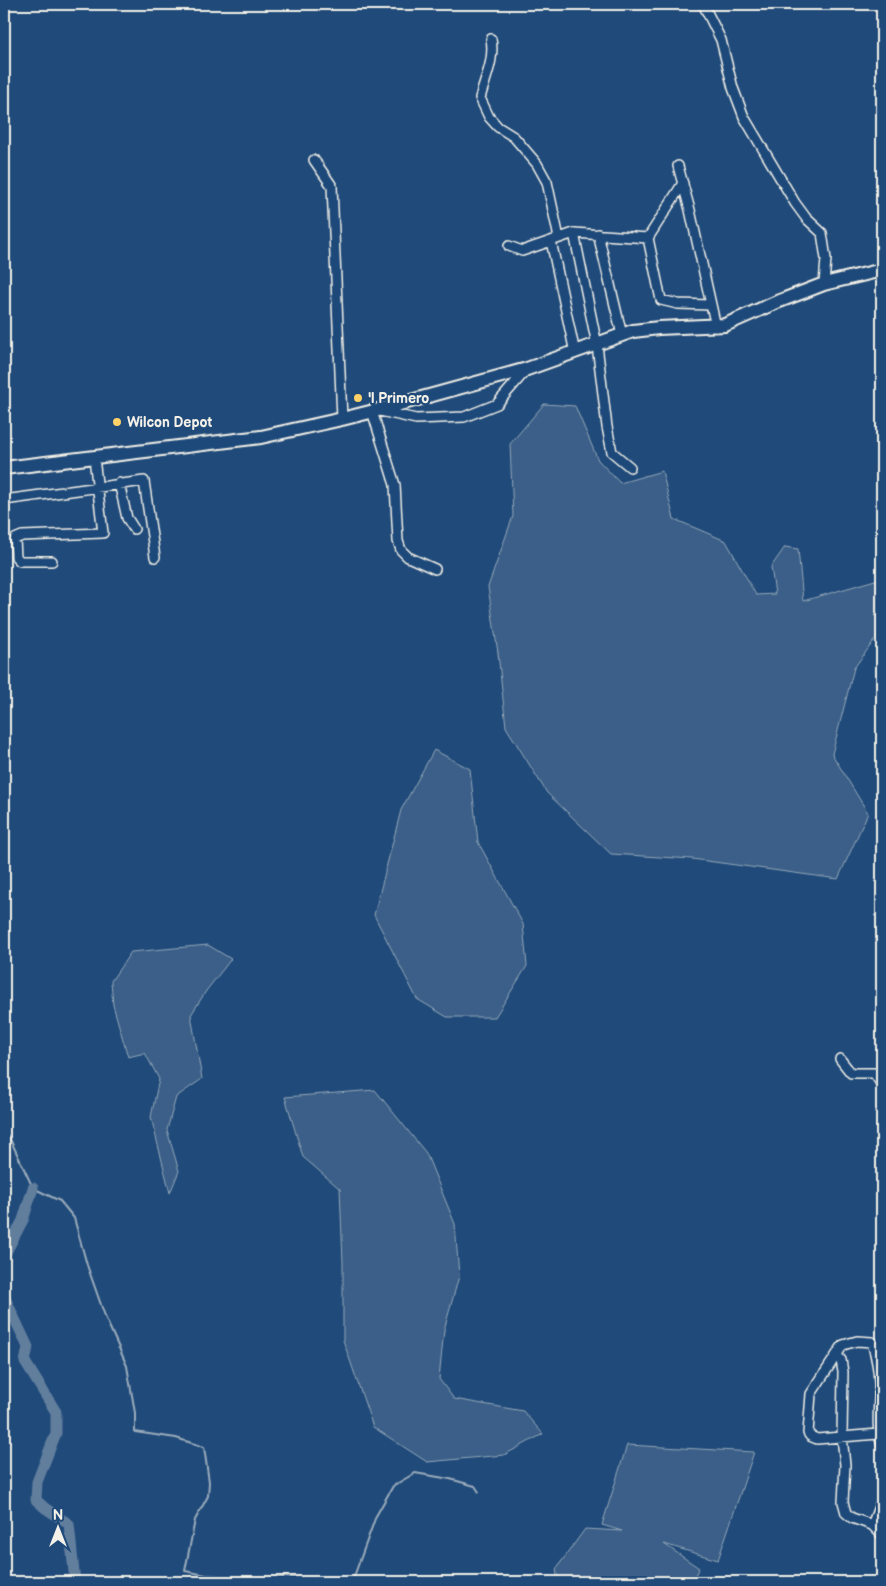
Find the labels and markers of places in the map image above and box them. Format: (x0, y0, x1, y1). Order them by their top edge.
place label: 'l Primero (368, 390, 429, 407)
marker: 'l Primero (352, 392, 364, 404)
place label: Wilcon Depot (127, 414, 212, 431)
marker: Wilcon Depot (111, 416, 123, 428)

